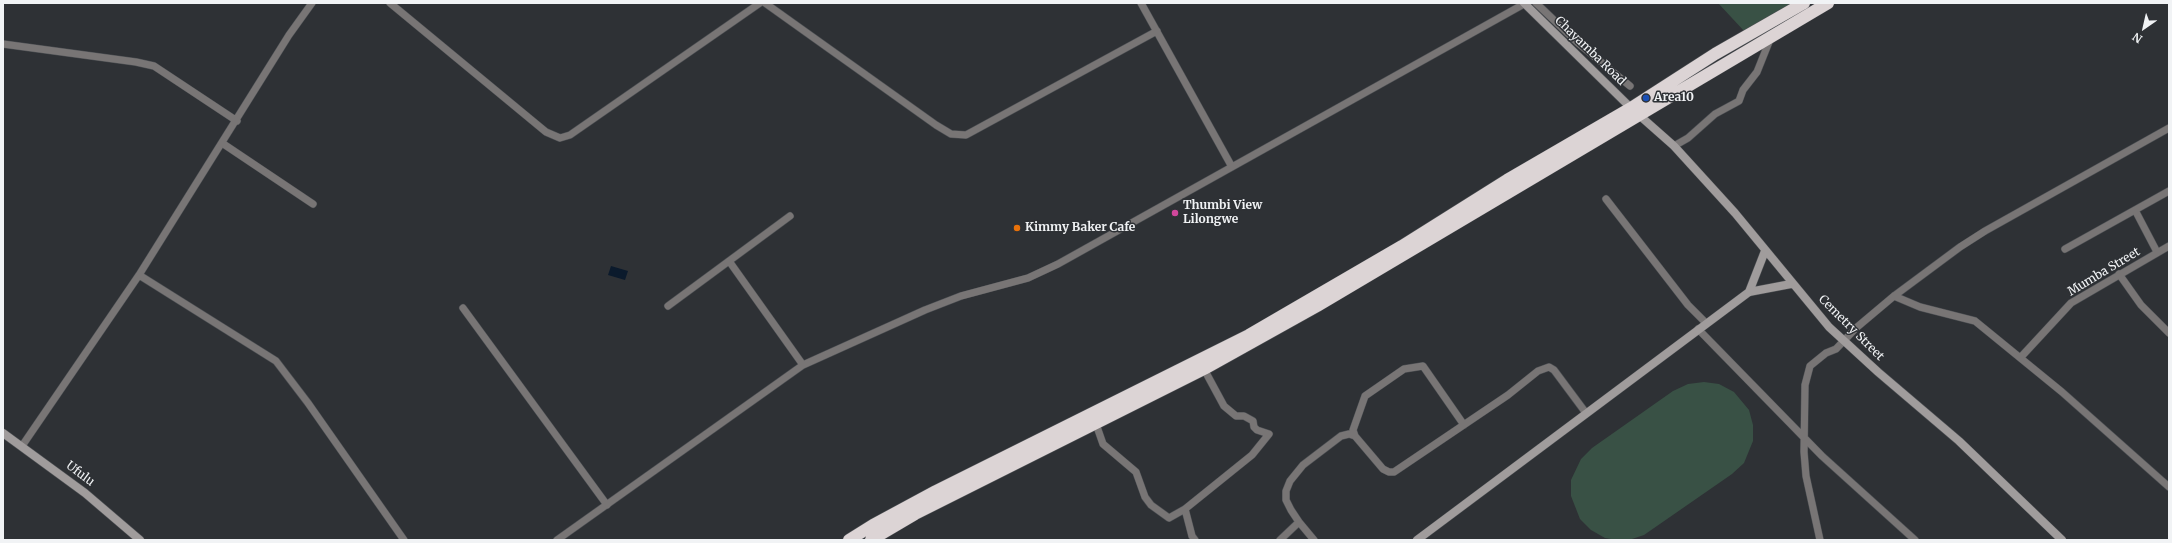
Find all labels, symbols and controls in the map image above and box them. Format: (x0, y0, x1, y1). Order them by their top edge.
north arrow (2124, 8, 2164, 48)
street label: Chayamba Road (1552, 14, 1628, 88)
text: N (2130, 30, 2145, 46)
place label: Area10 (1654, 91, 1694, 105)
marker: Area10 (1641, 93, 1651, 103)
place label: Thumbi View Lilongwe (1183, 199, 1262, 227)
marker: Thumbi View Lilongwe (1170, 208, 1180, 218)
place label: Kimmy Baker Cafe (1025, 221, 1135, 235)
marker: Kimmy Baker Cafe (1012, 223, 1022, 233)
street label: Mumba Street (2065, 245, 2143, 299)
street label: Cemetry Street (1815, 292, 1887, 364)
street label: Ufulu (63, 459, 97, 489)

